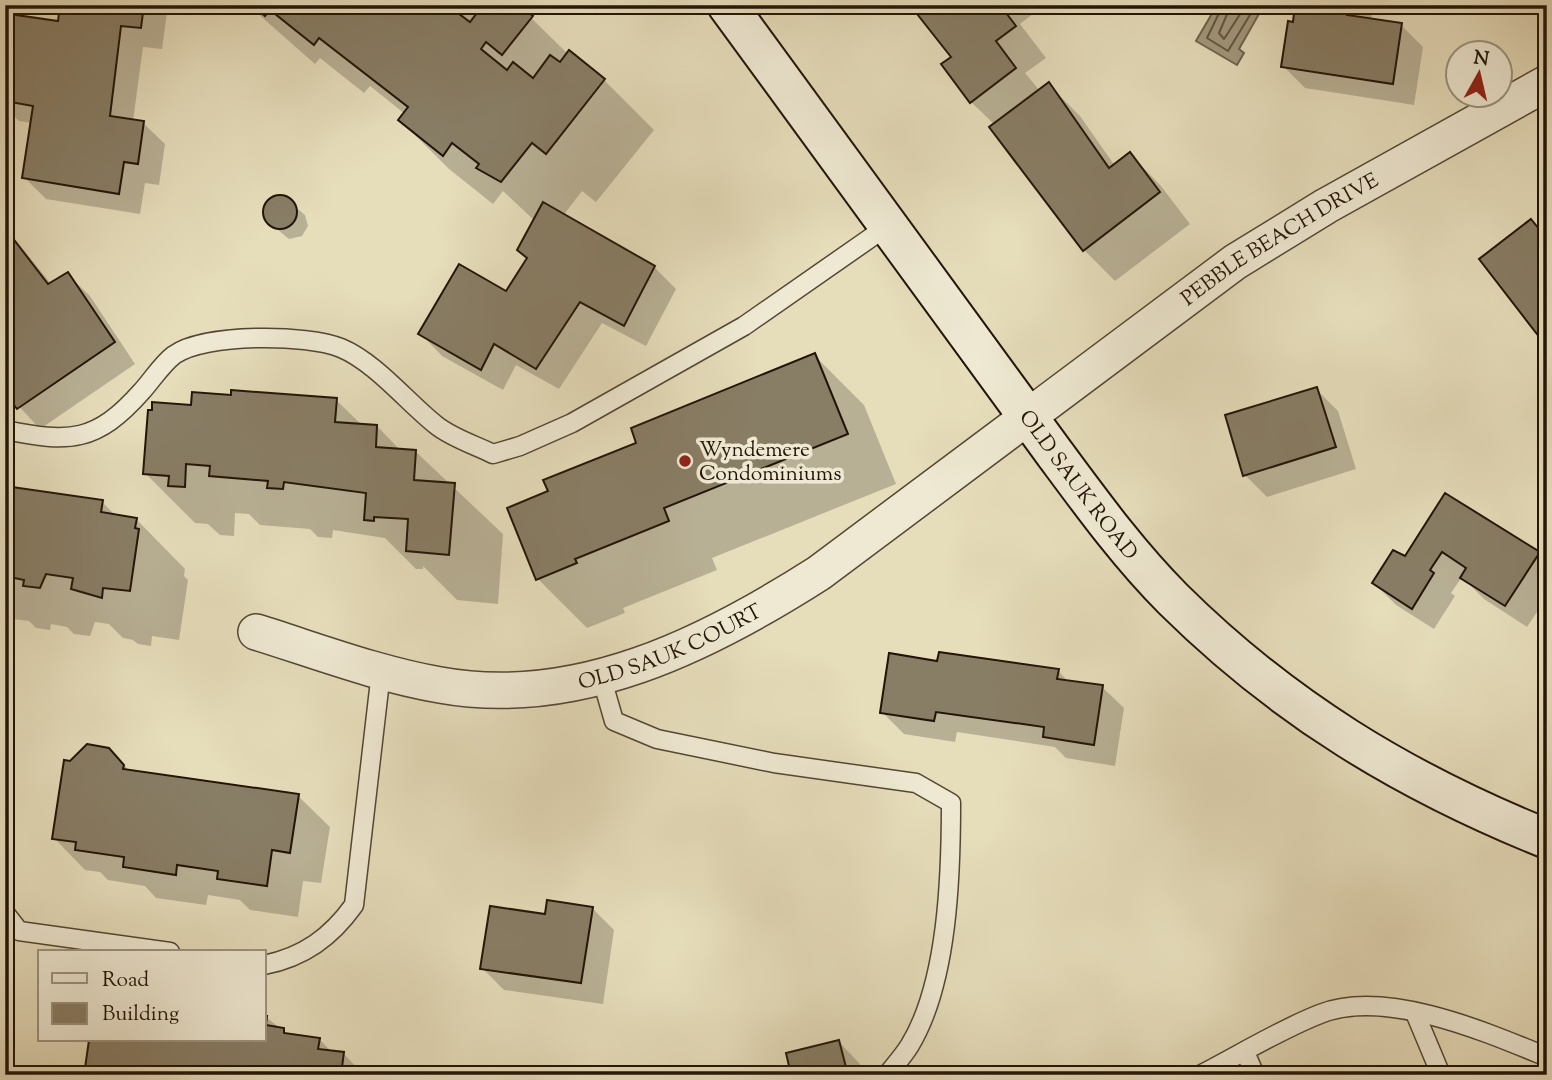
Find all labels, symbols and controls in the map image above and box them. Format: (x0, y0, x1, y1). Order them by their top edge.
north arrow (1444, 38, 1514, 108)
text: N (1472, 45, 1490, 74)
street label: PEBBLE BEACH DRIVE (1176, 166, 1385, 314)
street label: OLD SAUK ROAD (1011, 405, 1144, 568)
place label: Wyndemere Condominiums (699, 436, 842, 490)
marker: Wyndemere Condominiums (677, 453, 693, 469)
street label: OLD SAUK COURT (575, 597, 768, 699)
legend (38, 950, 266, 1042)
text: Road (102, 966, 149, 996)
text: Building (102, 1000, 179, 1030)

